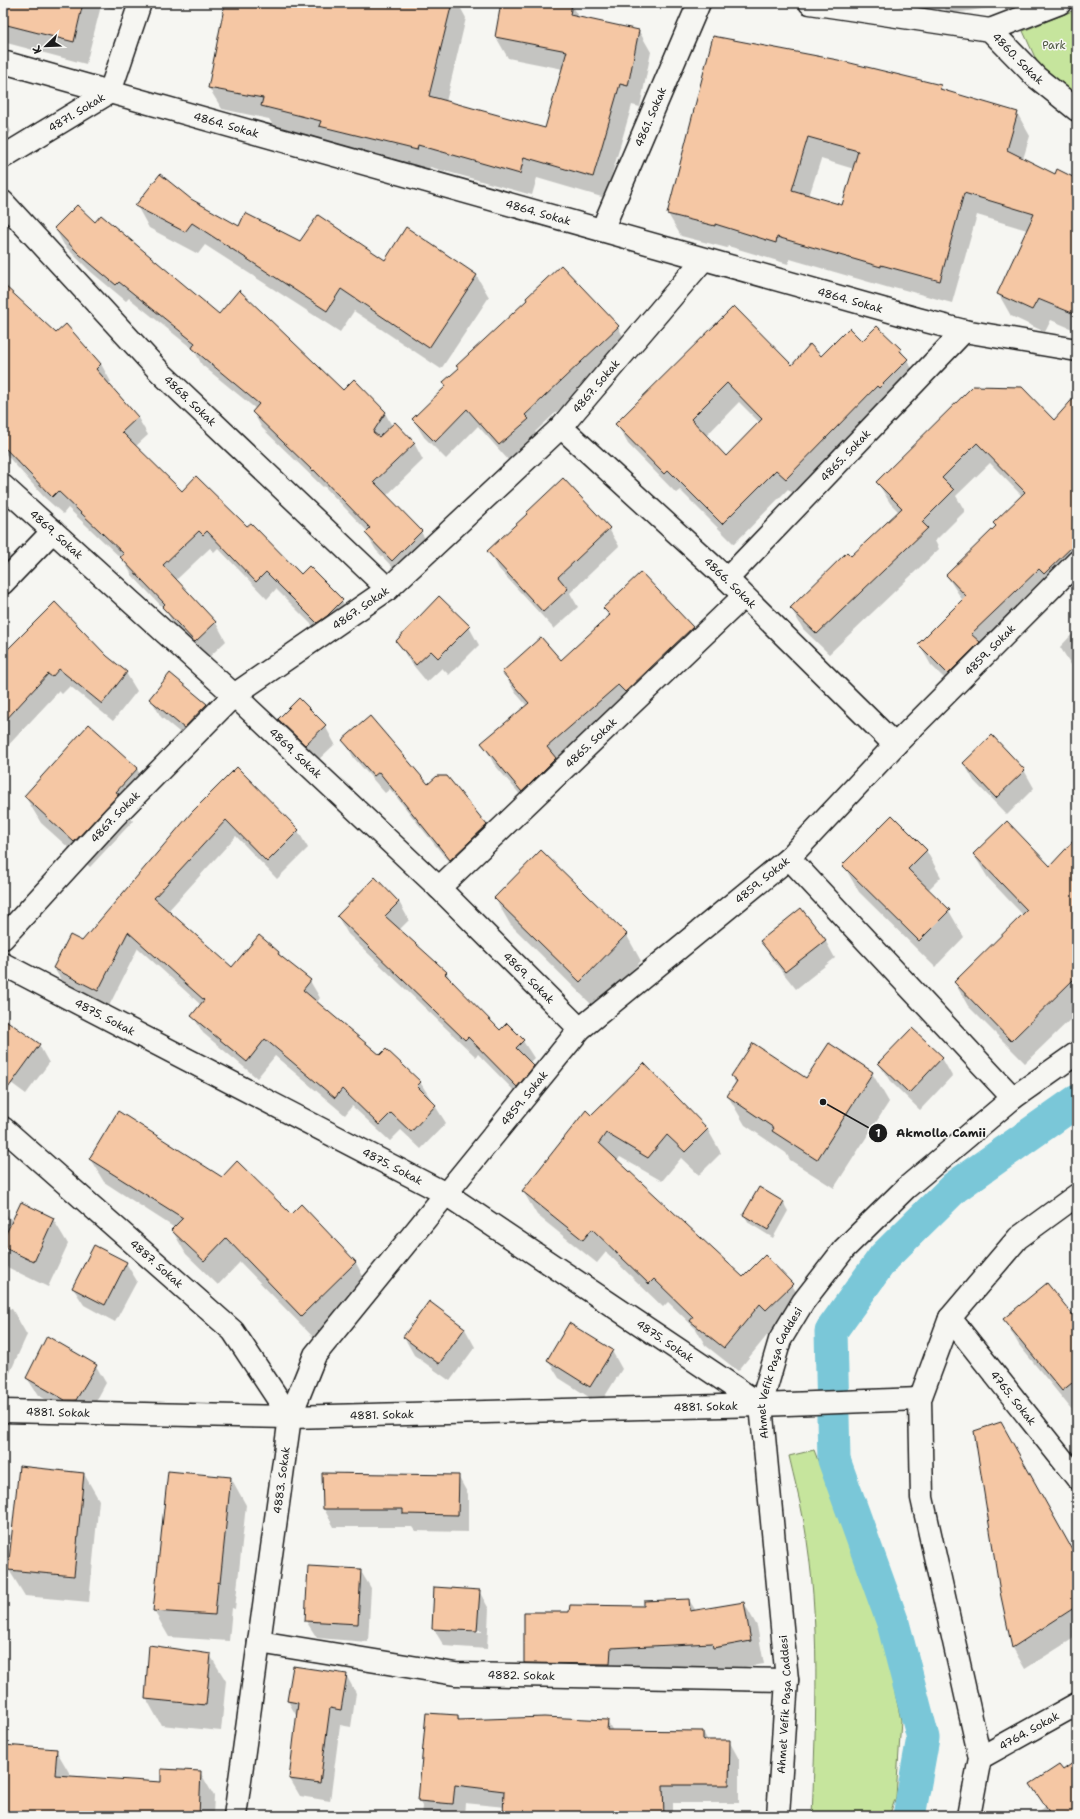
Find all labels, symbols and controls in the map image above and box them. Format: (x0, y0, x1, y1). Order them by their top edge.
north arrow (26, 26, 66, 66)
street label: 4860. Sokak (989, 30, 1047, 88)
park label: Park (1042, 38, 1066, 53)
text: K (29, 43, 46, 56)
street label: 4861. Sokak (631, 85, 670, 149)
street label: 4871. Sokak (46, 90, 108, 136)
street label: 4864. Sokak (192, 109, 261, 142)
street label: 4864. Sokak (504, 197, 573, 229)
street label: 4864. Sokak (816, 284, 885, 317)
street label: 4867. Sokak (569, 356, 623, 416)
street label: 4868. Sokak (160, 372, 219, 430)
street label: 4865. Sokak (817, 426, 874, 485)
street label: 4869. Sokak (26, 507, 86, 563)
street label: 4866. Sokak (700, 554, 760, 612)
street label: 4867. Sokak (329, 583, 392, 633)
street label: 4859. Sokak (961, 621, 1019, 679)
street label: 4865. Sokak (562, 715, 620, 772)
street label: 4869. Sokak (266, 725, 325, 782)
street label: 4867. Sokak (87, 788, 143, 846)
street label: 4859. Sokak (732, 854, 793, 907)
street label: 4869. Sokak (499, 949, 557, 1007)
street label: 4875. Sokak (72, 995, 138, 1039)
street label: 4859. Sokak (498, 1068, 551, 1129)
callout: Akmolla Camii (868, 1121, 994, 1145)
text: 1 (875, 1125, 881, 1141)
text: Akmolla Camii (896, 1125, 986, 1141)
street label: 4875. Sokak (360, 1145, 425, 1189)
street label: 4887. Sokak (126, 1236, 186, 1292)
street label: Ahmet Vefik Paşa Caddesi (754, 1304, 806, 1440)
street label: 4875. Sokak (633, 1317, 697, 1366)
street label: 4765. Sokak (987, 1368, 1039, 1429)
street label: 4881. Sokak (673, 1399, 738, 1415)
street label: 4881. Sokak (26, 1404, 90, 1421)
street label: 4881. Sokak (350, 1407, 414, 1423)
street label: 4883. Sokak (270, 1446, 294, 1515)
street label: Ahmet Vefik Paşa Caddesi (774, 1634, 795, 1774)
street label: 4882. Sokak (488, 1668, 555, 1684)
street label: 4764. Sokak (996, 1708, 1062, 1754)

